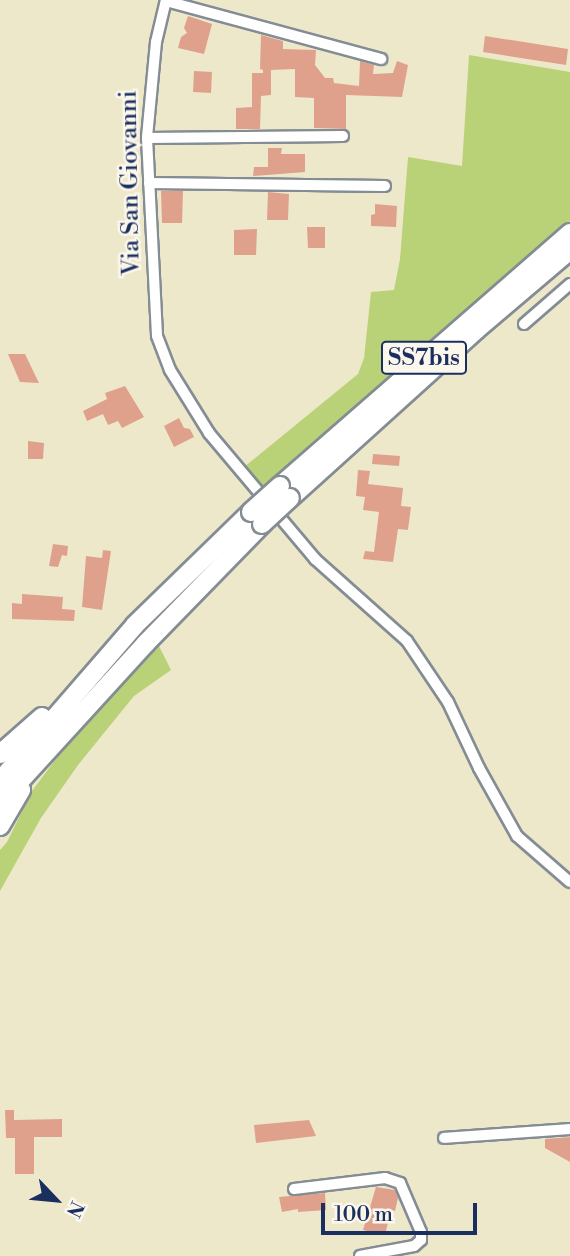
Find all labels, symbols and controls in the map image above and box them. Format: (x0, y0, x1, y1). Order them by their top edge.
street label: Via San Giovanni (115, 90, 147, 276)
road number: SS7bis (380, 338, 468, 378)
north arrow (21, 1165, 91, 1235)
scale bar (325, 1190, 481, 1234)
text: N (61, 1197, 89, 1221)
text: 100 m (334, 1202, 393, 1228)

